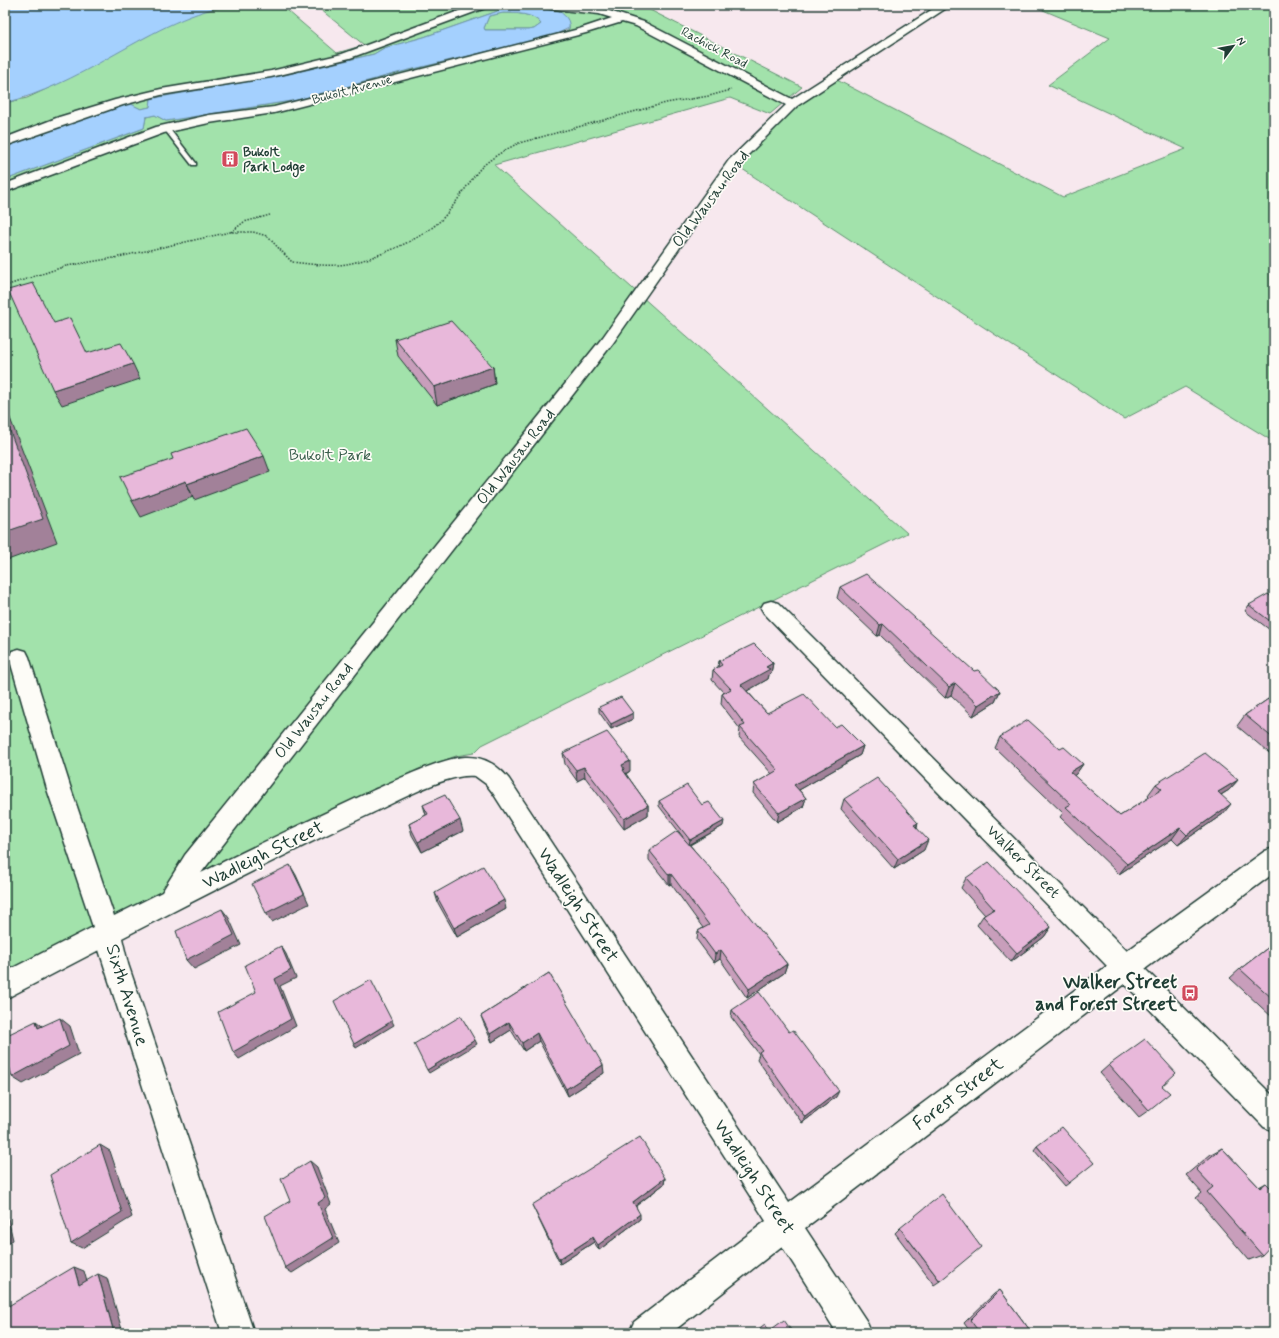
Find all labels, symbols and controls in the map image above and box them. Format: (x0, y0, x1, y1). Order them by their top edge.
street label: Rachick Road (678, 23, 750, 73)
north arrow (1213, 26, 1253, 66)
text: N (1233, 34, 1249, 48)
street label: Bukolt Avenue (310, 71, 394, 109)
place label: Bukolt Park Lodge (243, 144, 305, 178)
street label: Old Wausau Road (668, 146, 754, 252)
building icon: Bukolt Park Lodge (220, 149, 240, 169)
street label: Old Wausau Road (472, 405, 560, 509)
park label: Bukolt Park (289, 445, 371, 466)
street label: Old Wausau Road (270, 659, 358, 763)
street label: Wadleigh Street (198, 815, 328, 896)
street label: Walker Street (982, 821, 1064, 903)
street label: Wadleigh Street (531, 843, 624, 968)
street label: Sixth Avenue (100, 941, 154, 1049)
place label: Walker Street and Forest Street (1035, 970, 1178, 1017)
bus stop icon: Walker Street and Forest Street (1180, 983, 1200, 1003)
street label: Forest Street (908, 1052, 1008, 1136)
street label: Wadleigh Street (707, 1115, 800, 1240)

